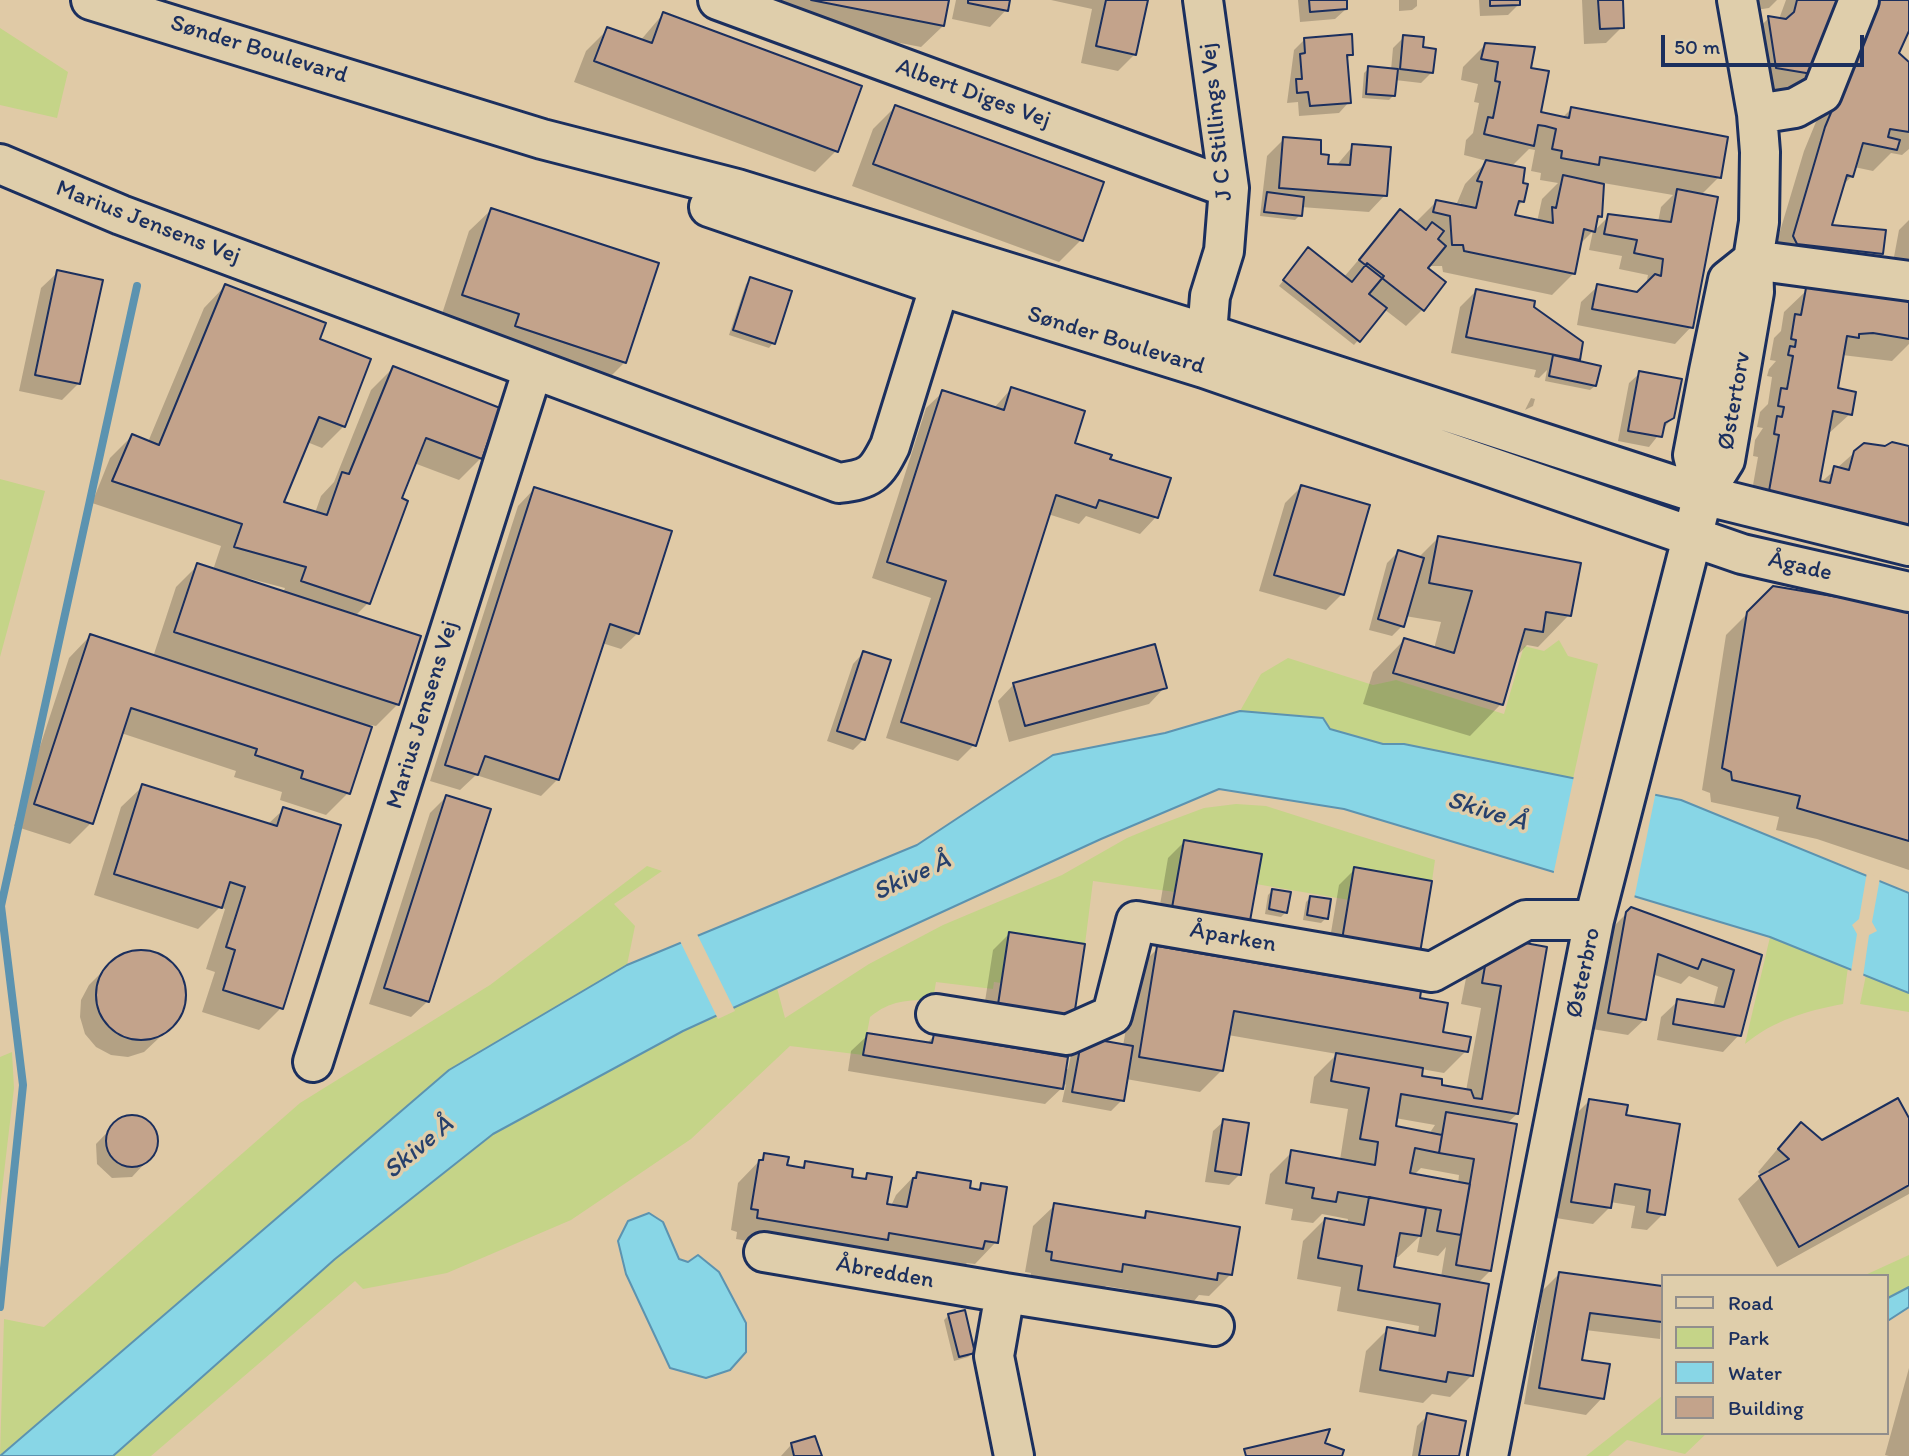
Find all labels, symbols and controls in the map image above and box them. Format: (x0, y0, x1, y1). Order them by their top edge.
street label: Sønder Boulevard (167, 9, 351, 91)
scale bar (1664, 21, 1867, 65)
text: 50 m (1674, 34, 1720, 59)
street label: J C Stillings Vej (1194, 42, 1240, 202)
street label: Albert Diges Vej (892, 53, 1054, 135)
street label: Marius Jensens Vej (52, 175, 244, 271)
street label: Sønder Boulevard (1024, 300, 1208, 382)
street label: Østertorv (1712, 350, 1758, 452)
street label: Ågade (1765, 546, 1835, 588)
street label: Marius Jensens Vej (381, 617, 465, 813)
water label: Skive Å (1443, 785, 1531, 839)
water label: Skive Å (868, 846, 956, 908)
street label: Åparken (1188, 916, 1278, 960)
street label: Østerbro (1560, 925, 1608, 1021)
water label: Skive Å (378, 1110, 460, 1186)
street label: Åbredden (834, 1250, 936, 1296)
legend (1660, 1274, 1888, 1435)
text: Road (1728, 1290, 1773, 1315)
text: Park (1728, 1325, 1769, 1350)
text: Water (1728, 1360, 1782, 1385)
text: Building (1728, 1395, 1804, 1420)

